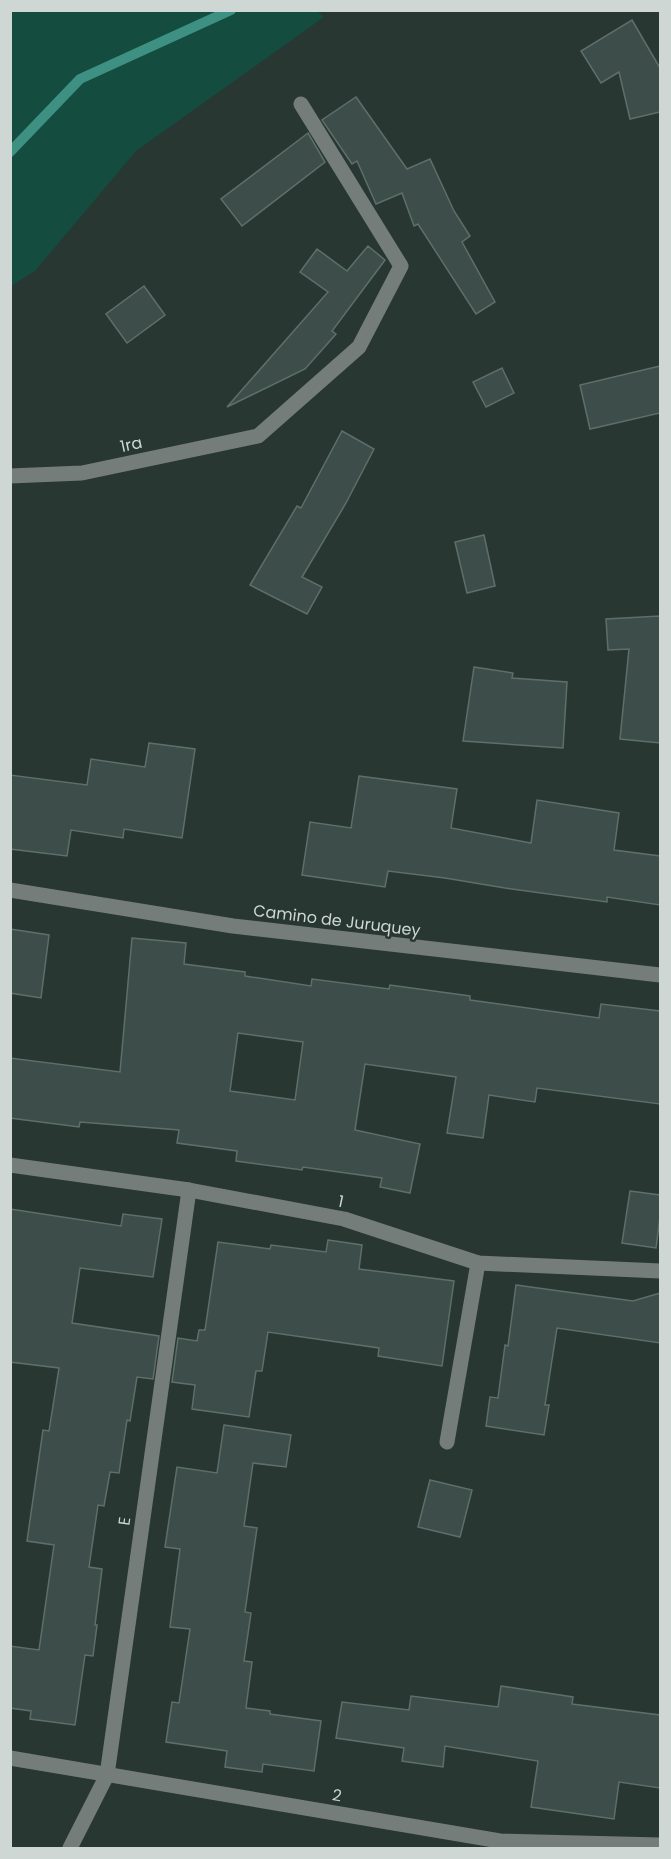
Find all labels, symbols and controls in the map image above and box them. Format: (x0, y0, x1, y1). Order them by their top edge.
street label: 1ra (118, 431, 144, 458)
street label: Camino de Juruquey (252, 899, 422, 942)
street label: 1 (336, 1190, 346, 1213)
street label: E (113, 1515, 136, 1527)
street label: 2 (330, 1783, 343, 1808)

